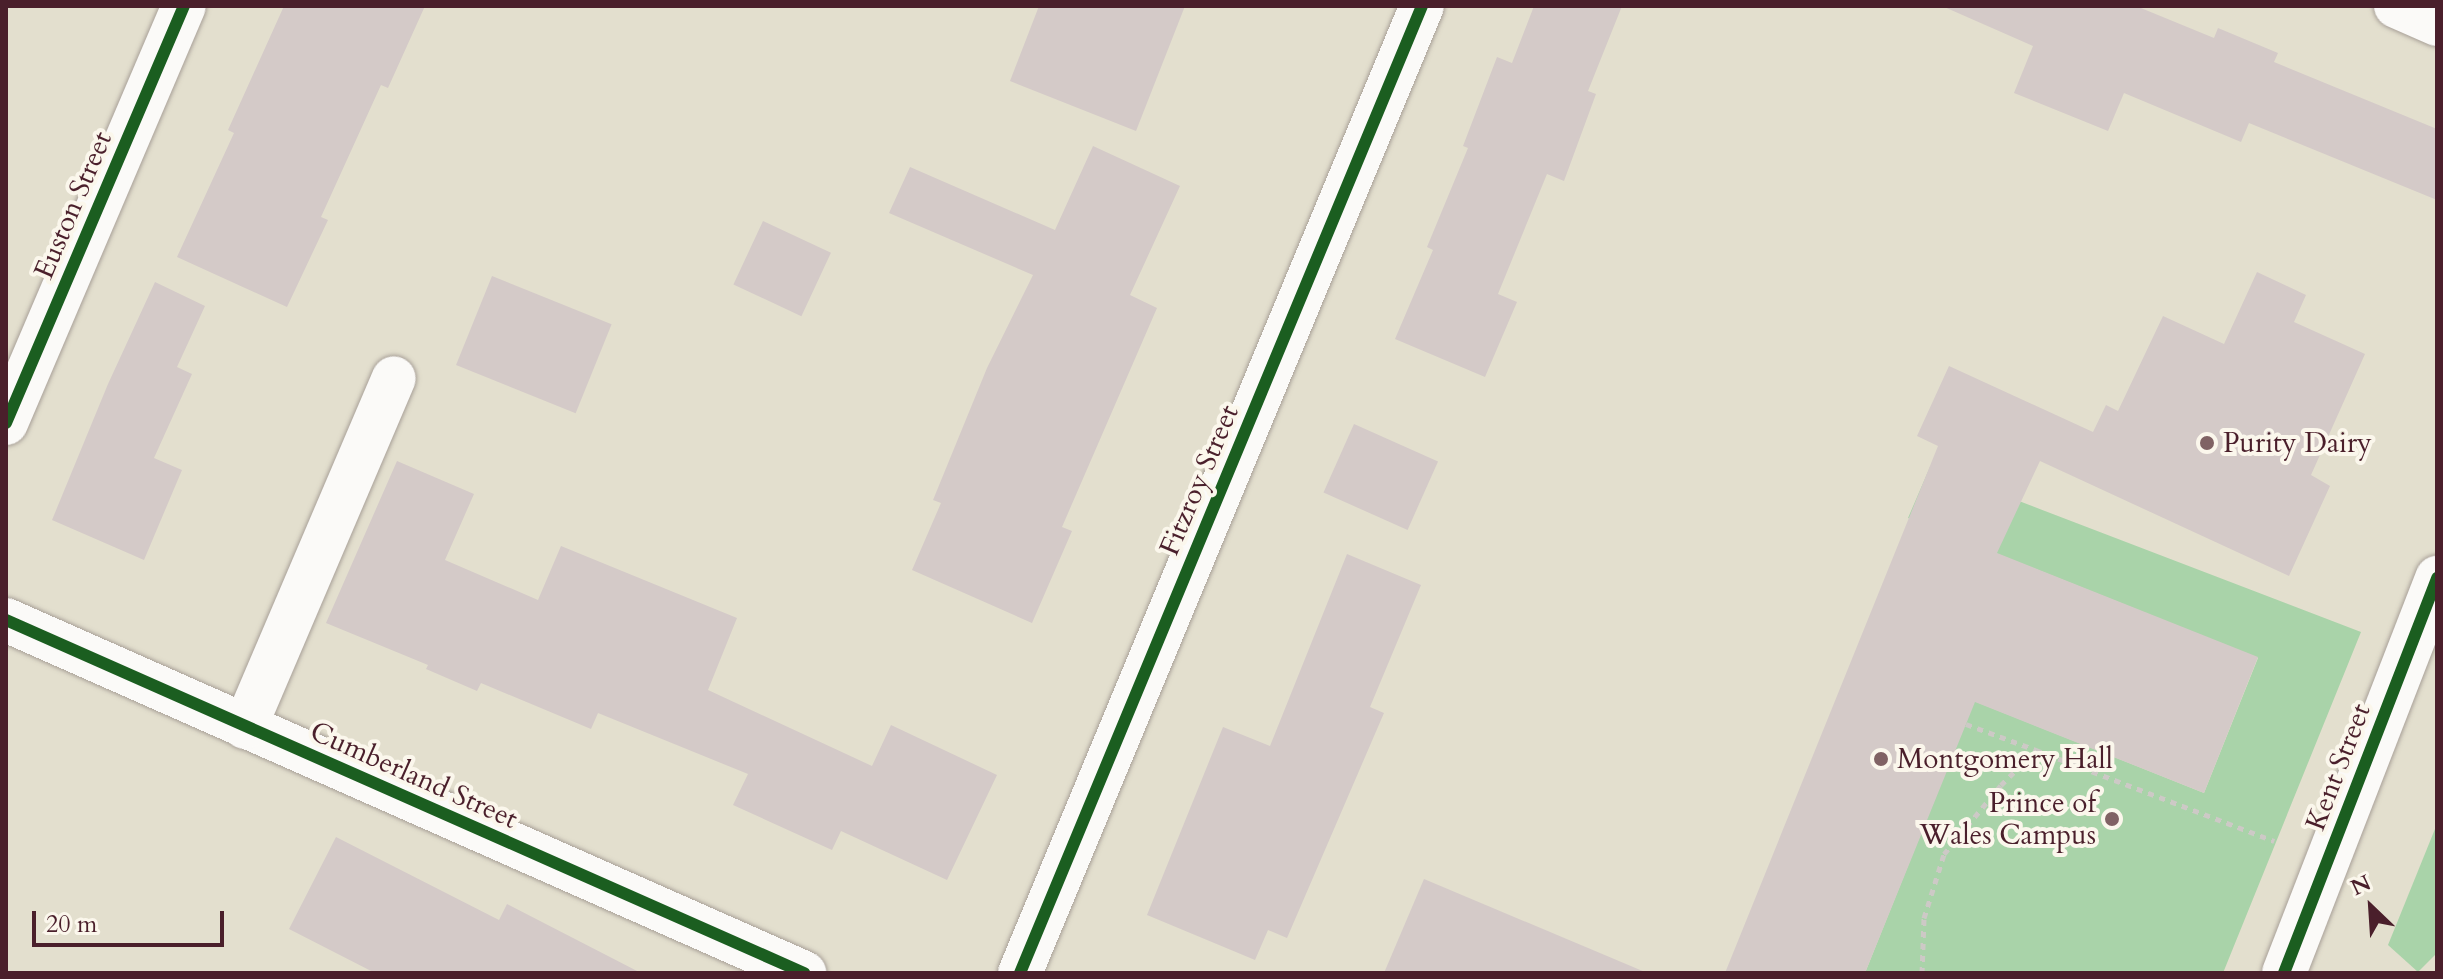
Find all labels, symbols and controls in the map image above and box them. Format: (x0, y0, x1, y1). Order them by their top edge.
street label: Euston Street (27, 126, 119, 284)
street label: Fitzroy Street (1152, 400, 1246, 560)
place label: Purity Dairy (2223, 426, 2372, 460)
marker: Purity Dairy (2198, 434, 2216, 452)
street label: Kent Street (2298, 699, 2378, 835)
street label: Cumberland Street (305, 714, 523, 836)
place label: Montgomery Hall (1897, 742, 2113, 776)
marker: Montgomery Hall (1872, 750, 1890, 768)
place label: Prince of Wales Campus (1919, 786, 2096, 852)
marker: Prince of Wales Campus (2103, 810, 2121, 828)
north arrow (2331, 867, 2411, 947)
text: N (2346, 868, 2376, 903)
scale bar (36, 895, 228, 945)
text: 20 m (46, 908, 97, 941)

